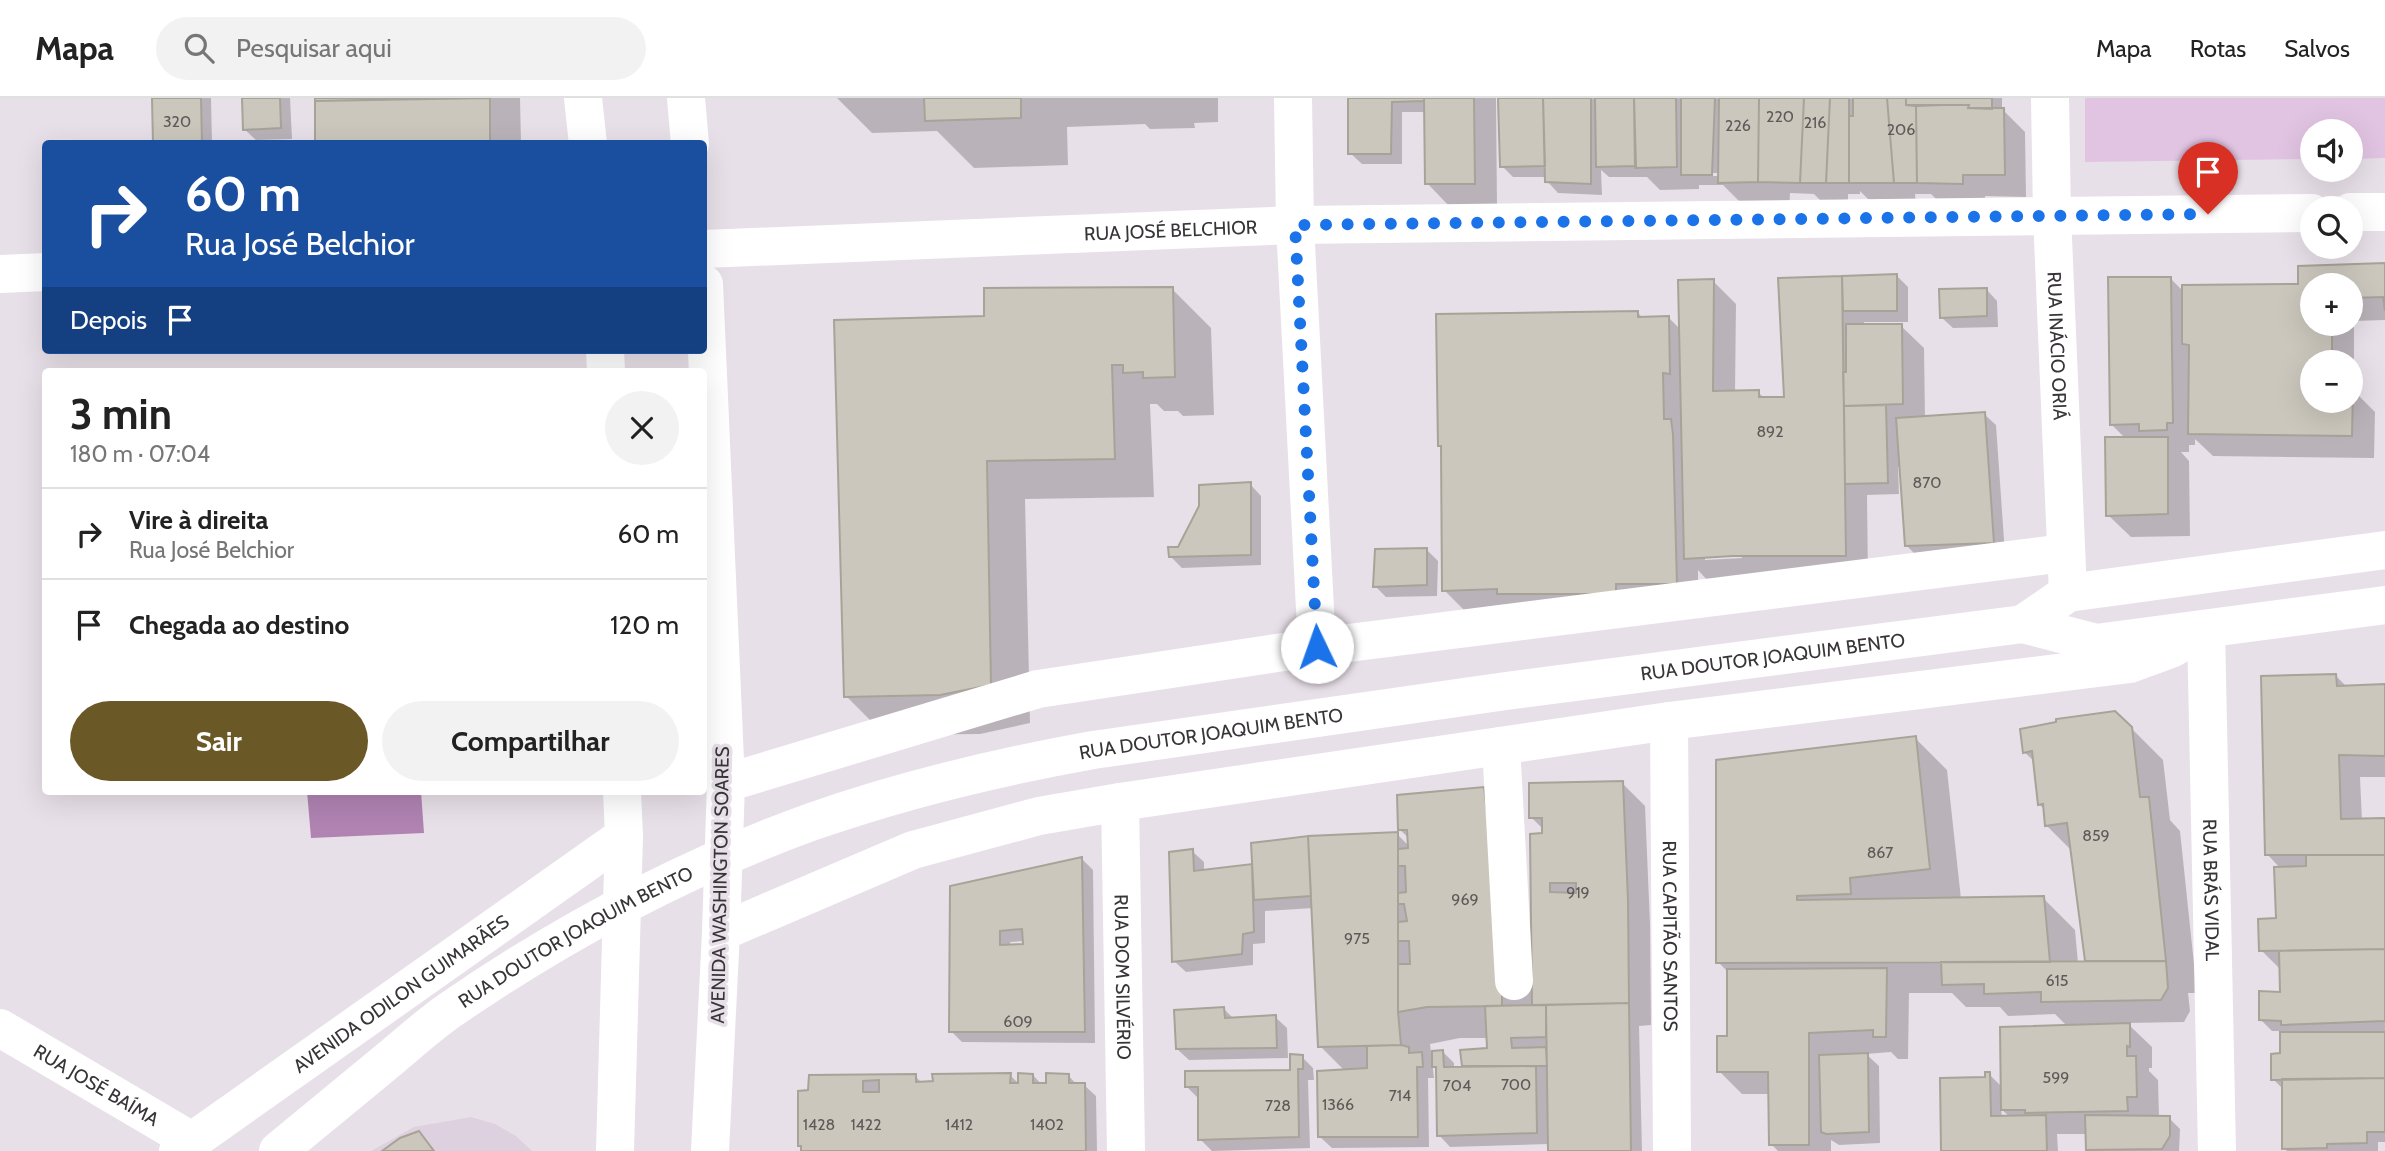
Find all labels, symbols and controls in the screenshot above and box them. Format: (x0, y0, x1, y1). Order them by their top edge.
search box (156, 17, 646, 80)
text: Mapa (35, 28, 114, 68)
icon: search (180, 29, 218, 67)
text: Pesquisar aqui (236, 32, 392, 64)
text: Mapa (2096, 34, 2152, 63)
text: Rotas (2190, 34, 2246, 63)
text: Salvos (2284, 34, 2350, 63)
house number: 220 (1766, 107, 1794, 126)
house number: 320 (163, 112, 191, 131)
house number: 216 (1804, 113, 1826, 132)
house number: 226 (1725, 116, 1751, 135)
map controls (2300, 119, 2363, 413)
button: sound (2300, 119, 2363, 182)
house number: 206 (1887, 120, 1915, 139)
pin (2178, 142, 2238, 214)
icon: arrive (2189, 153, 2227, 191)
text: 60 m (185, 164, 301, 223)
icon: right (70, 168, 161, 259)
button: search (2300, 196, 2363, 259)
street label: RUA JOSÉ BELCHIOR (1084, 215, 1258, 245)
text: Rua José Belchior (185, 224, 415, 263)
street label: RUA INÁCIO ORIÁ (2043, 271, 2073, 421)
button: + (2300, 273, 2363, 336)
icon: arrive (161, 301, 199, 339)
text: Depois (70, 304, 147, 336)
button: − (2300, 350, 2363, 413)
text: 3 min (70, 388, 172, 440)
button: close (605, 391, 679, 465)
house number: 892 (1756, 422, 1784, 441)
text: 180 m · 07:04 (70, 440, 210, 468)
house number: 870 (1913, 473, 1941, 492)
text: Vire à direita (129, 504, 269, 536)
icon: right (70, 515, 108, 553)
text: 60 m (617, 518, 679, 550)
text: Rua José Belchior (129, 536, 294, 564)
icon: arrive (70, 606, 108, 644)
text: Chegada ao destino (129, 609, 349, 641)
text: 120 m (610, 609, 679, 641)
position arrow (1280, 610, 1354, 684)
street label: RUA DOUTOR JOAQUIM BENTO (1639, 628, 1906, 685)
button: Sair (70, 701, 368, 781)
button: Compartilhar (382, 701, 679, 781)
street label: RUA DOUTOR JOAQUIM BENTO (1077, 703, 1344, 764)
street label: AVENIDA WASHINGTON SOARES (706, 746, 734, 1024)
street label: RUA BRÁS VIDAL (2199, 819, 2225, 962)
house number: 859 (2082, 826, 2110, 845)
street label: RUA CAPITÃO SANTOS (1658, 840, 1683, 1032)
house number: 867 (1867, 843, 1893, 862)
street label: RUA DOUTOR JOAQUIM BENTO (454, 861, 696, 1013)
house number: 919 (1566, 883, 1590, 902)
house number: 969 (1451, 890, 1479, 909)
street label: RUA DOM SILVÉRIO (1110, 894, 1136, 1060)
street label: AVENIDA ODILON GUIMARÃES (289, 909, 513, 1078)
house number: 975 (1344, 929, 1370, 948)
house number: 615 (2046, 971, 2068, 990)
house number: 609 (1003, 1012, 1033, 1031)
street label: RUA JOSÉ BAÍMA (30, 1039, 163, 1131)
house number: 599 (2043, 1068, 2069, 1087)
house number: 700 (1501, 1075, 1531, 1094)
house number: 704 (1443, 1076, 1471, 1095)
house number: 714 (1389, 1086, 1411, 1105)
house number: 1366 (1322, 1095, 1354, 1114)
house number: 728 (1265, 1096, 1291, 1115)
house number: 1428 (803, 1115, 835, 1134)
house number: 1422 (850, 1115, 882, 1134)
house number: 1412 (945, 1115, 973, 1134)
house number: 1402 (1030, 1115, 1064, 1134)

